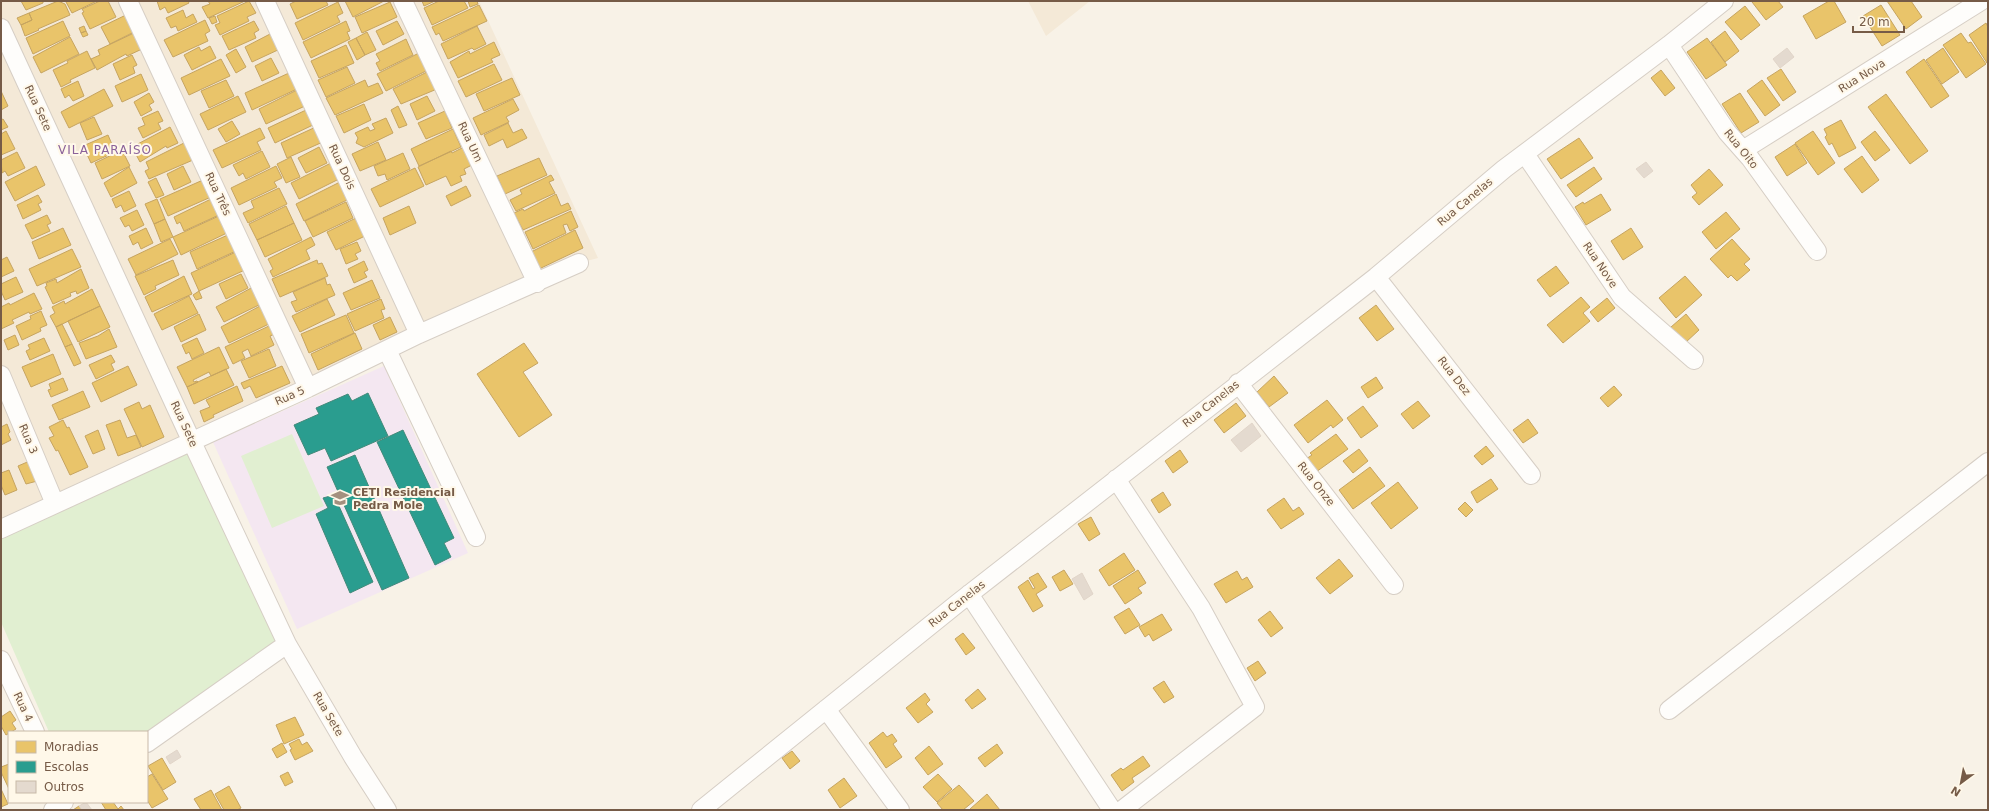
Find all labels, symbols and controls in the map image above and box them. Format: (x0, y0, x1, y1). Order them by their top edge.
scale bar (1853, 8, 1904, 34)
text: 20 m (1859, 15, 1890, 29)
street label: Rua Nova (1836, 57, 1888, 95)
street label: Rua Sete (22, 83, 54, 133)
street label: Rua Um (455, 120, 485, 164)
street label: Rua Oito (1721, 127, 1761, 172)
district label: VILA PARAÍSO (58, 142, 152, 157)
street label: Rua Dois (326, 142, 358, 192)
street label: Rua Três (202, 170, 234, 218)
street label: Rua Canelas (1435, 175, 1495, 229)
street label: Rua Nove (1580, 240, 1620, 291)
street label: Rua Dez (1435, 354, 1473, 398)
street label: Rua Canelas (1180, 378, 1242, 430)
street label: Rua 5 (273, 384, 307, 408)
street label: Rua Sete (168, 399, 200, 449)
street label: Rua 3 (16, 422, 40, 456)
street label: Rua Onze (1295, 459, 1337, 509)
place label: CETI Residencial Pedra Mole (353, 486, 455, 512)
school or university icon: CETI Residencial Pedra Mole (330, 488, 350, 508)
street label: Rua Canelas (926, 578, 988, 630)
street label: Rua Sete (310, 689, 346, 739)
street label: Rua 4 (10, 690, 36, 724)
legend (8, 731, 148, 803)
text: Moradias (44, 740, 99, 754)
text: Escolas (44, 760, 89, 774)
north arrow (1941, 763, 1981, 803)
text: Outros (44, 780, 84, 794)
text: N (1949, 783, 1963, 799)

